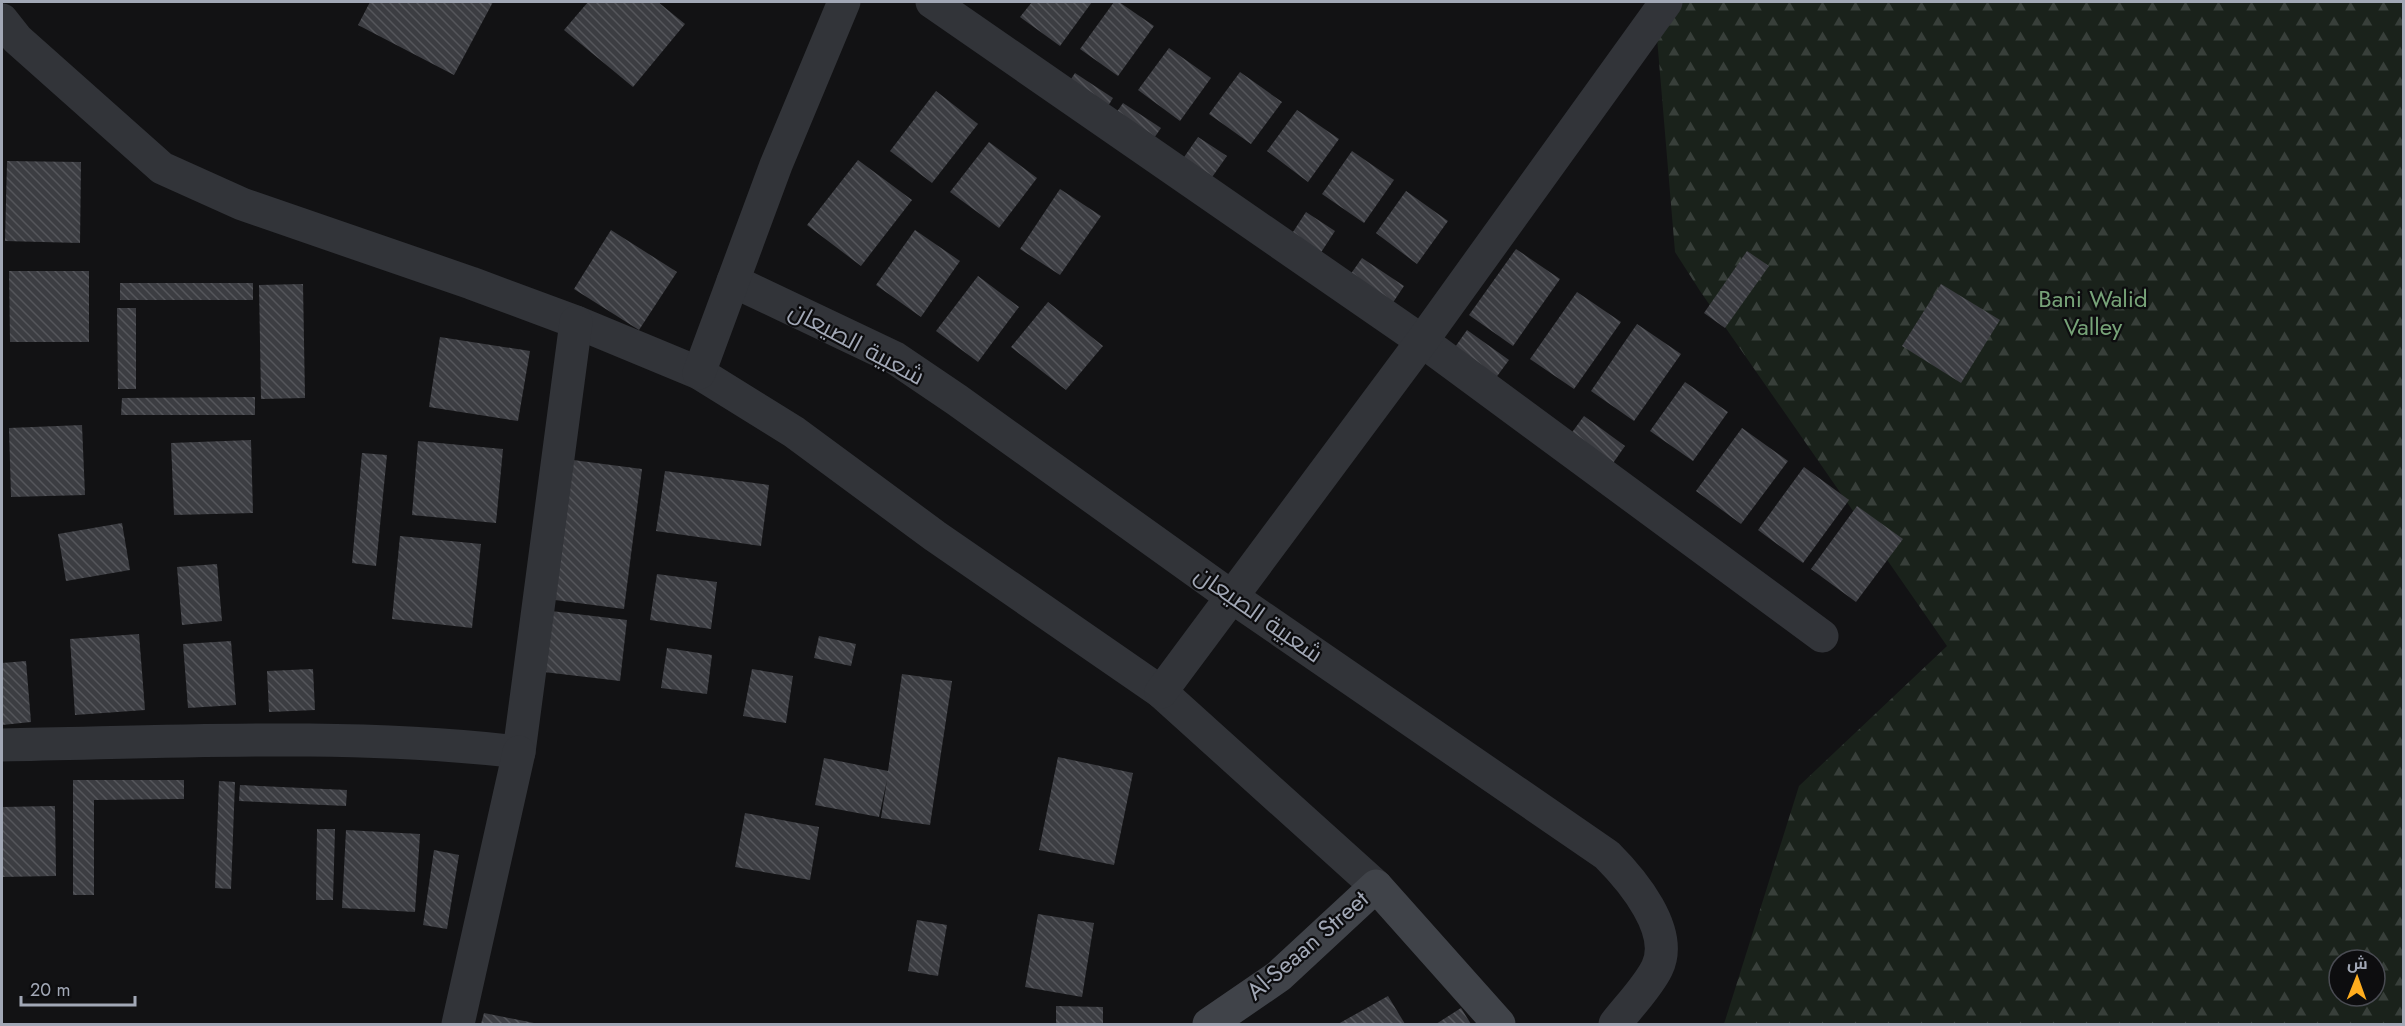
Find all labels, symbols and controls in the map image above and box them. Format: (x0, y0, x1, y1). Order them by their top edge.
park label: Bani Walid Valley (2038, 281, 2148, 344)
street label: شعبية الصيعان (783, 293, 931, 393)
street label: شعبية الصيعان (1188, 557, 1330, 671)
street label: Al-Seaan Street (1238, 882, 1376, 1008)
north arrow (2327, 948, 2387, 1008)
text: ش (2347, 952, 2368, 975)
scale bar (21, 969, 135, 1007)
text: 20 m (30, 977, 70, 1003)

